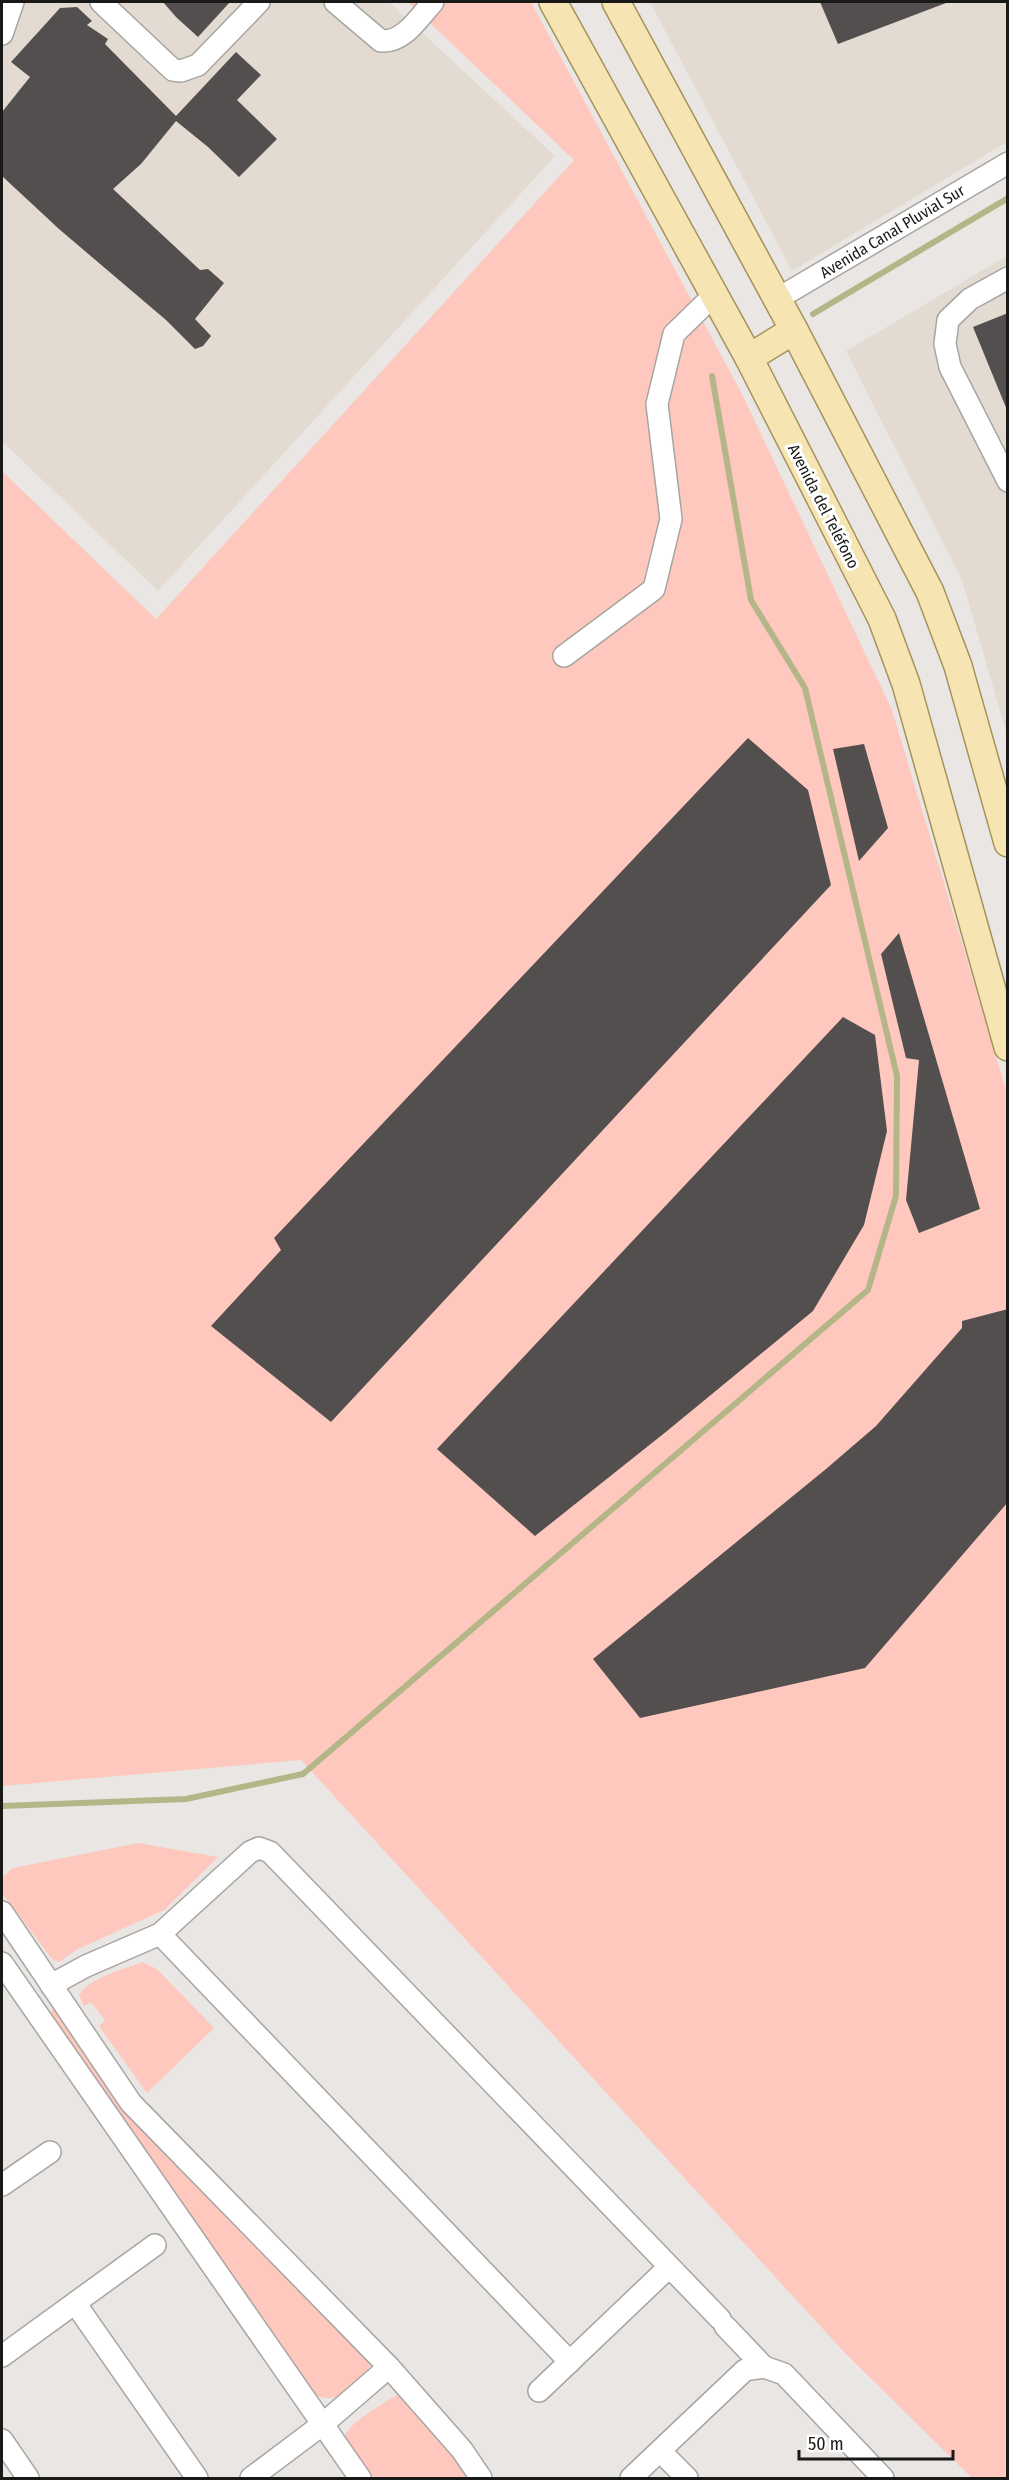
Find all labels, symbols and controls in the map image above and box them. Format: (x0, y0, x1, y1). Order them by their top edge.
street label: Avenida Canal Pluvial Sur (816, 180, 968, 282)
street label: Avenida del Teléfono (784, 441, 863, 572)
scale bar (799, 2423, 954, 2461)
text: 50 m (808, 2433, 844, 2455)

